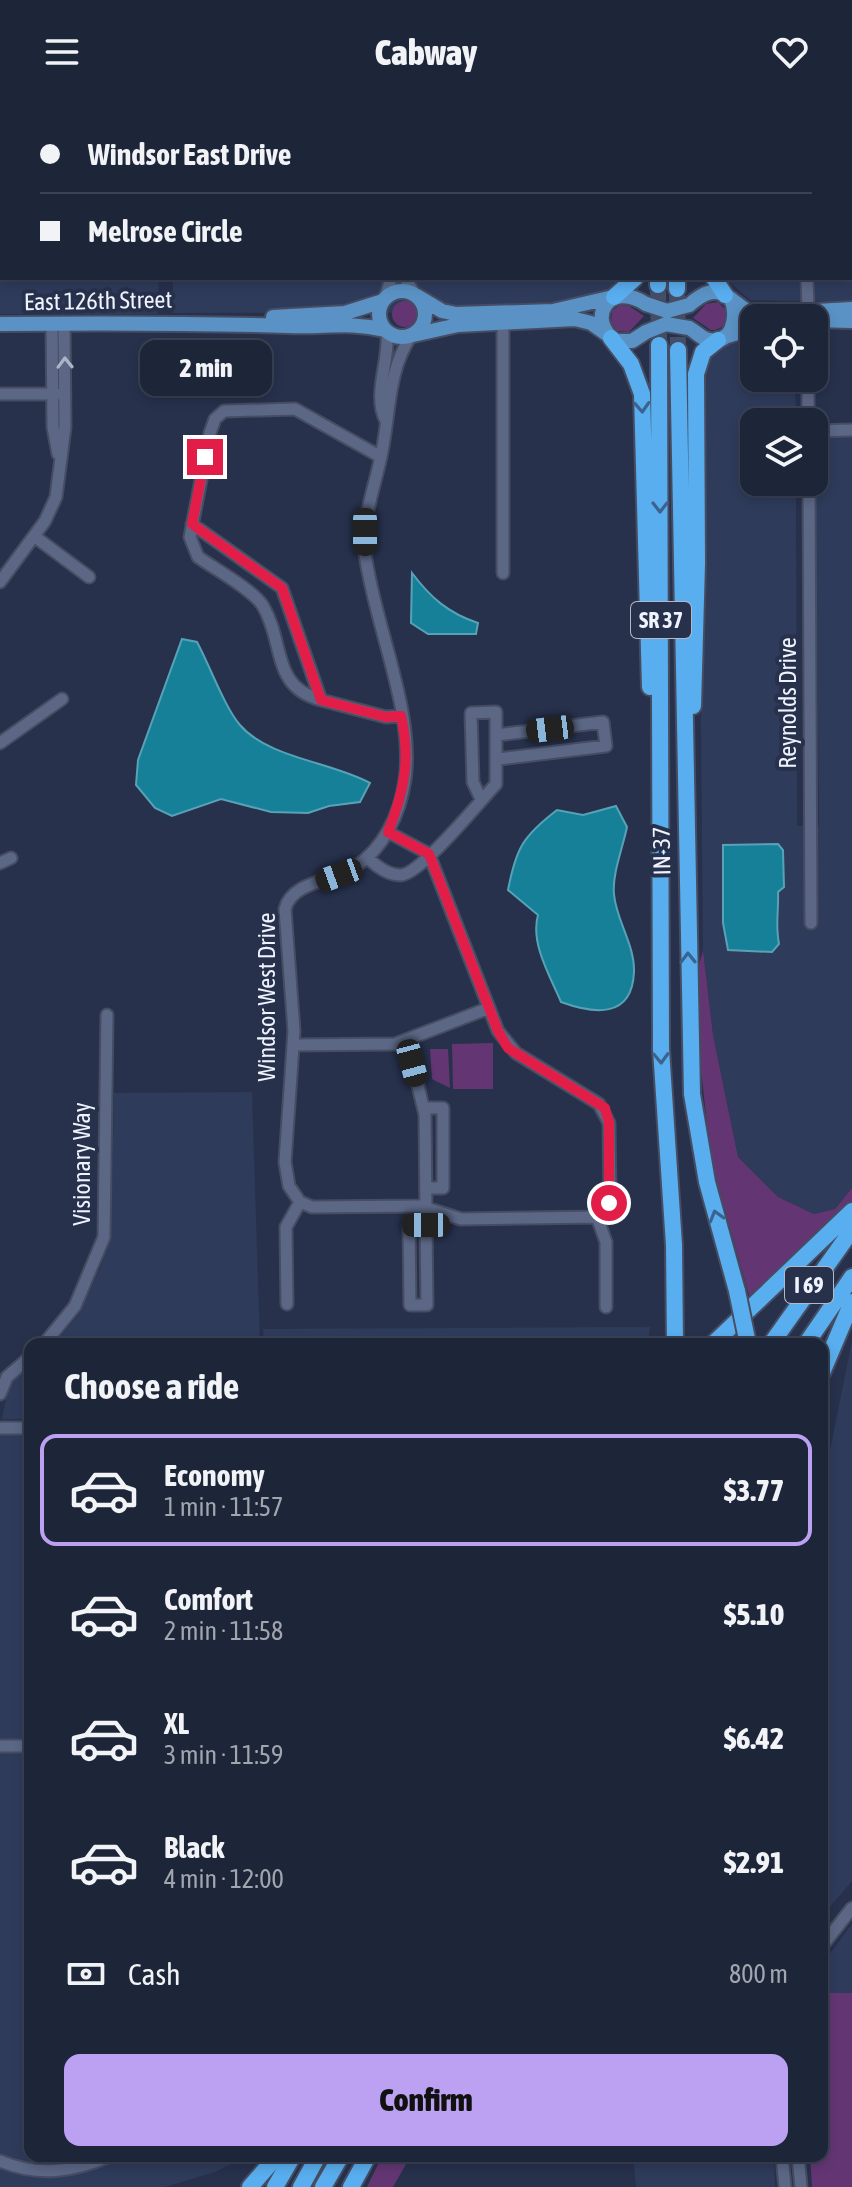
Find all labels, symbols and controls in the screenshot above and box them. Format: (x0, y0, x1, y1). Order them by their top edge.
icon: menu (40, 30, 84, 74)
icon: heart (768, 30, 812, 74)
text: Cabway (375, 31, 477, 73)
text: Windsor East Drive (88, 137, 291, 171)
text: Melrose Circle (88, 214, 243, 248)
street label: East 126th Street (24, 286, 172, 315)
map controls (740, 304, 828, 496)
button: locate (740, 304, 828, 392)
callout: 2 min (139, 341, 271, 397)
text: 2 min (179, 353, 233, 383)
one-way arrow (56, 356, 74, 369)
one-way arrow (634, 401, 651, 414)
button: layers (740, 408, 828, 496)
route end (187, 439, 223, 475)
one-way arrow (651, 501, 669, 514)
car (353, 508, 377, 556)
road number: SR 37 (631, 602, 691, 638)
street label: Reynolds Drive (774, 637, 801, 769)
car (525, 714, 575, 744)
street label: IN-37 (648, 826, 675, 876)
car (312, 856, 366, 894)
street label: Windsor West Drive (253, 913, 280, 1081)
one-way arrow (680, 951, 697, 964)
car (394, 1037, 430, 1089)
one-way arrow (653, 1052, 670, 1065)
street label: Visionary Way (68, 1102, 95, 1226)
route start (591, 1185, 627, 1221)
one-way arrow (709, 1209, 725, 1223)
car (402, 1213, 450, 1237)
road number: I 69 (785, 1267, 833, 1303)
text: Choose a ride (64, 1365, 239, 1407)
icon: car (68, 1454, 140, 1526)
text: Economy (164, 1458, 265, 1492)
text: $3.77 (724, 1473, 784, 1507)
text: 1 min · 11:57 (164, 1492, 283, 1522)
icon: car (68, 1578, 140, 1650)
text: Comfort (164, 1582, 253, 1616)
text: $5.10 (724, 1597, 784, 1631)
text: 2 min · 11:58 (164, 1616, 283, 1646)
icon: car (68, 1702, 140, 1774)
text: XL (164, 1706, 189, 1740)
text: $6.42 (724, 1721, 784, 1755)
text: 3 min · 11:59 (164, 1740, 283, 1770)
icon: car (68, 1826, 140, 1898)
text: Black (164, 1830, 224, 1864)
text: $2.91 (724, 1845, 784, 1879)
text: 4 min · 12:00 (164, 1864, 284, 1894)
icon: cash (64, 1952, 108, 1996)
text: Cash (128, 1957, 181, 1991)
text: 800 m (729, 1959, 788, 1989)
button: Confirm (64, 2054, 788, 2146)

